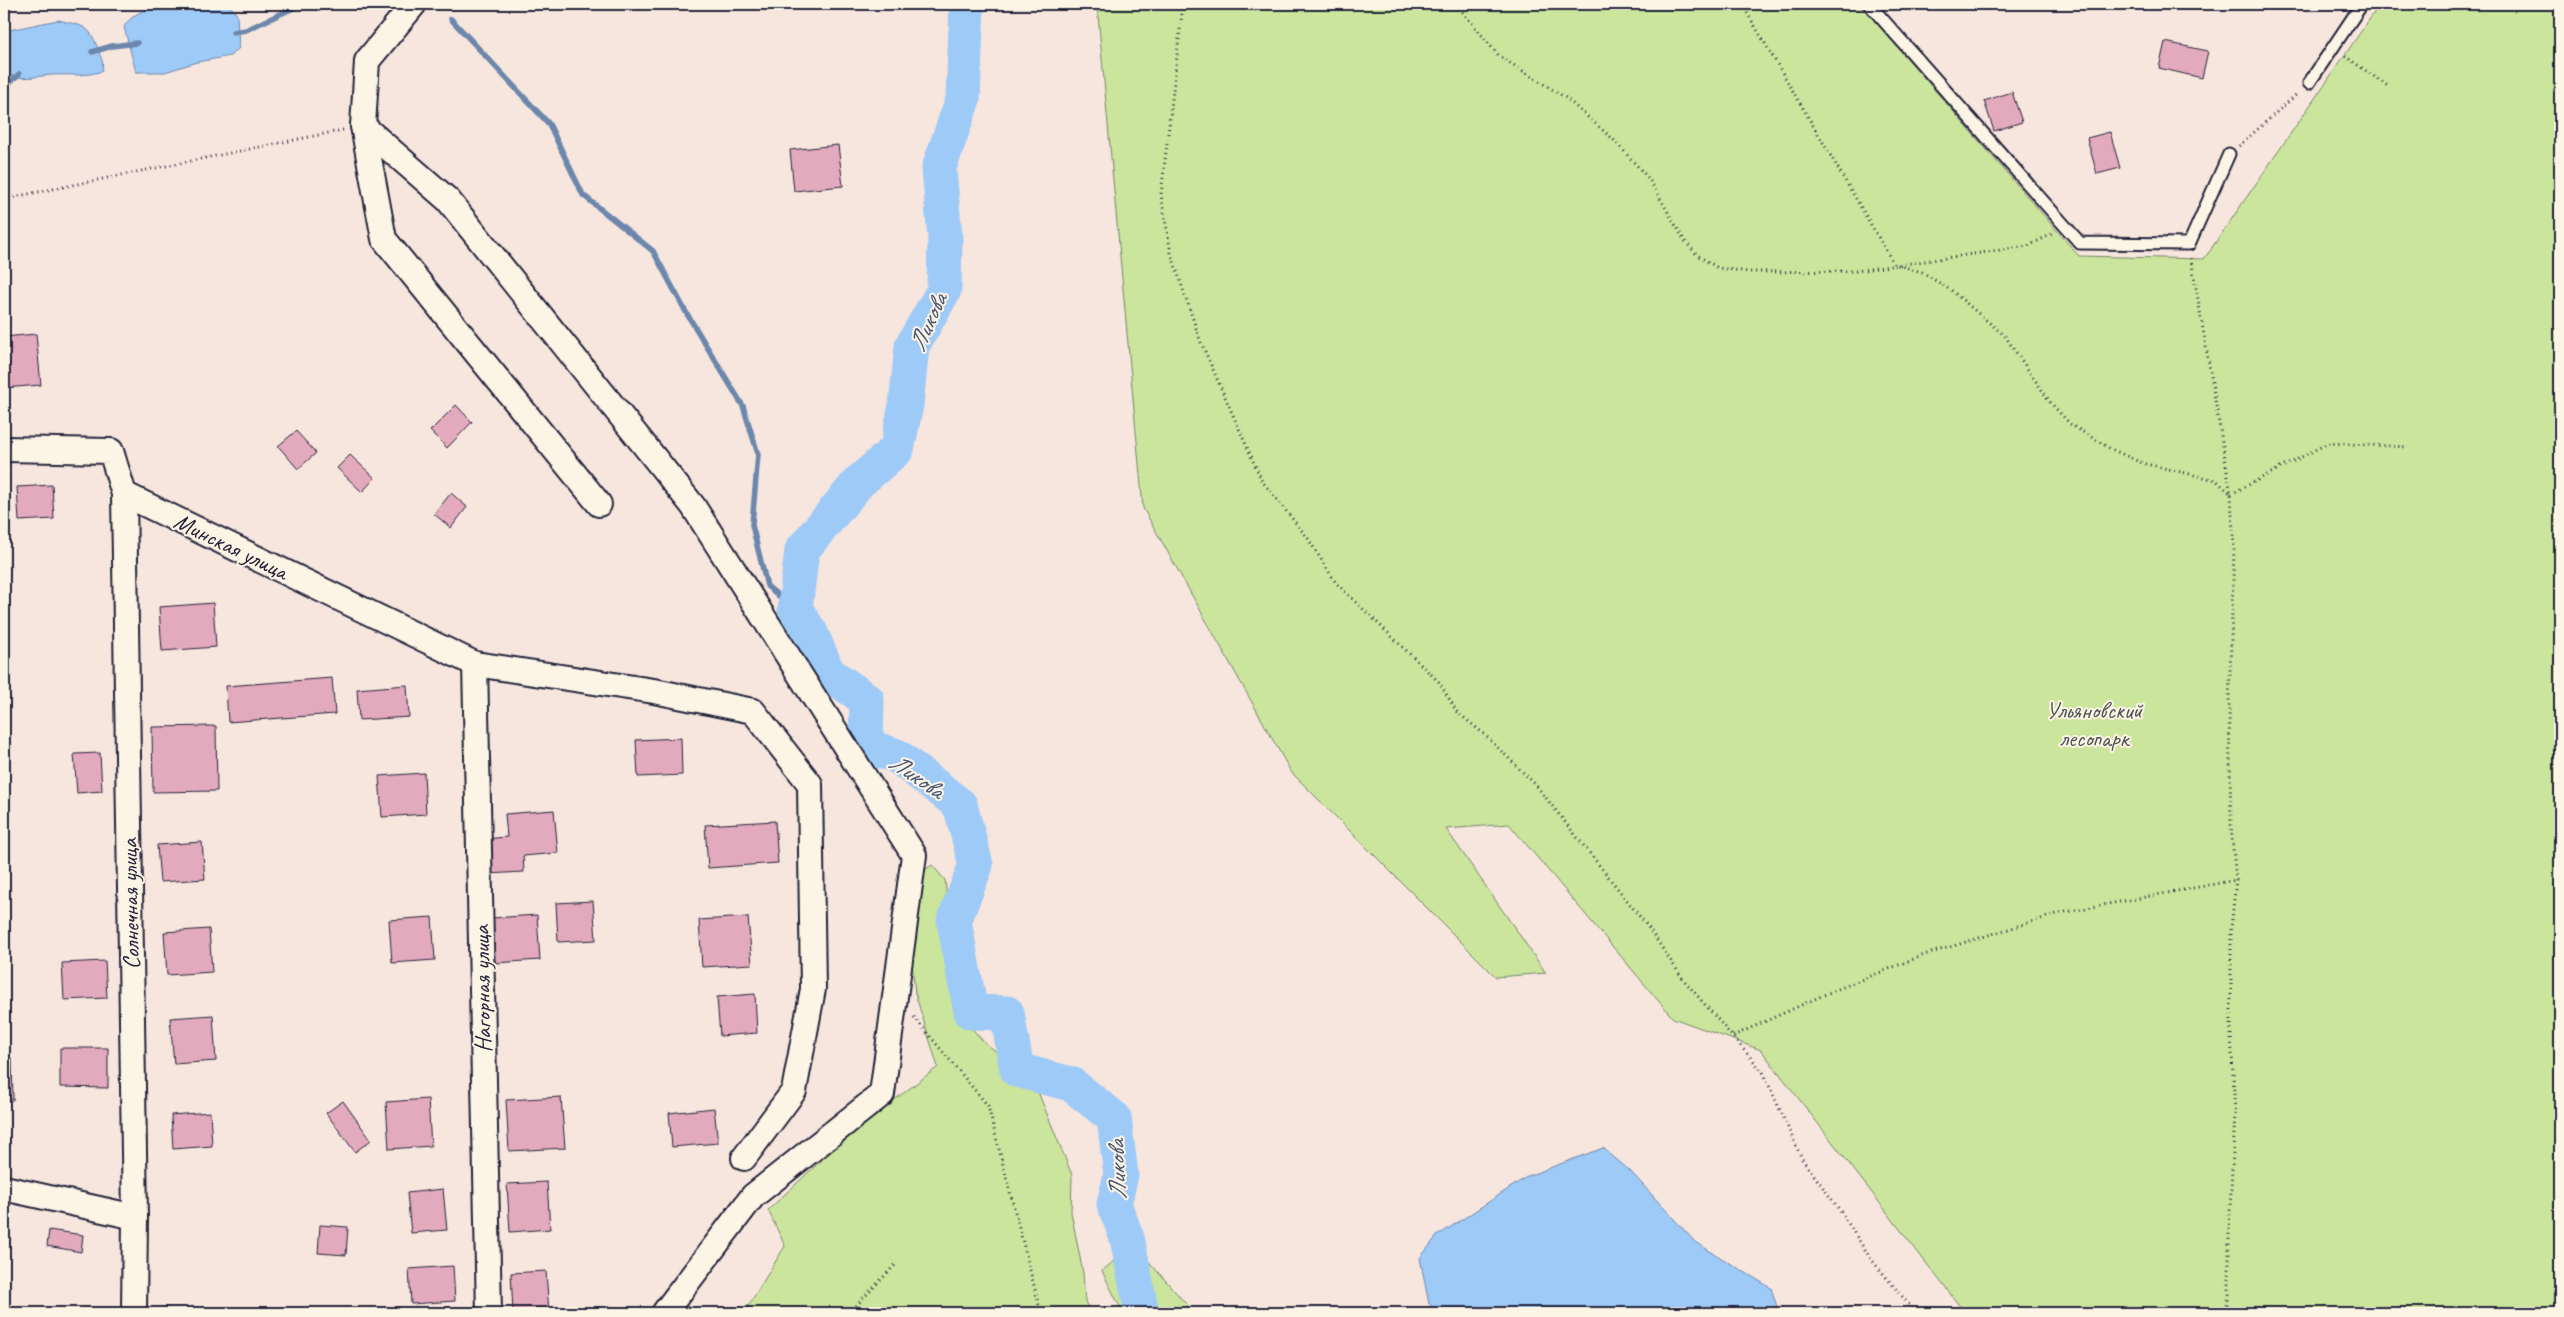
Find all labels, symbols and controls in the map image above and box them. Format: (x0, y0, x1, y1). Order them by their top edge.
water label: Ликова (901, 286, 956, 356)
street label: Минская улица (169, 506, 295, 587)
park label: Ульяновский лесопарк (2046, 695, 2144, 753)
water label: Ликова (883, 746, 952, 807)
street label: Солнечная улица (114, 837, 146, 970)
street label: Нагорная улица (466, 924, 498, 1053)
water label: Ликова (1100, 1137, 1134, 1200)

